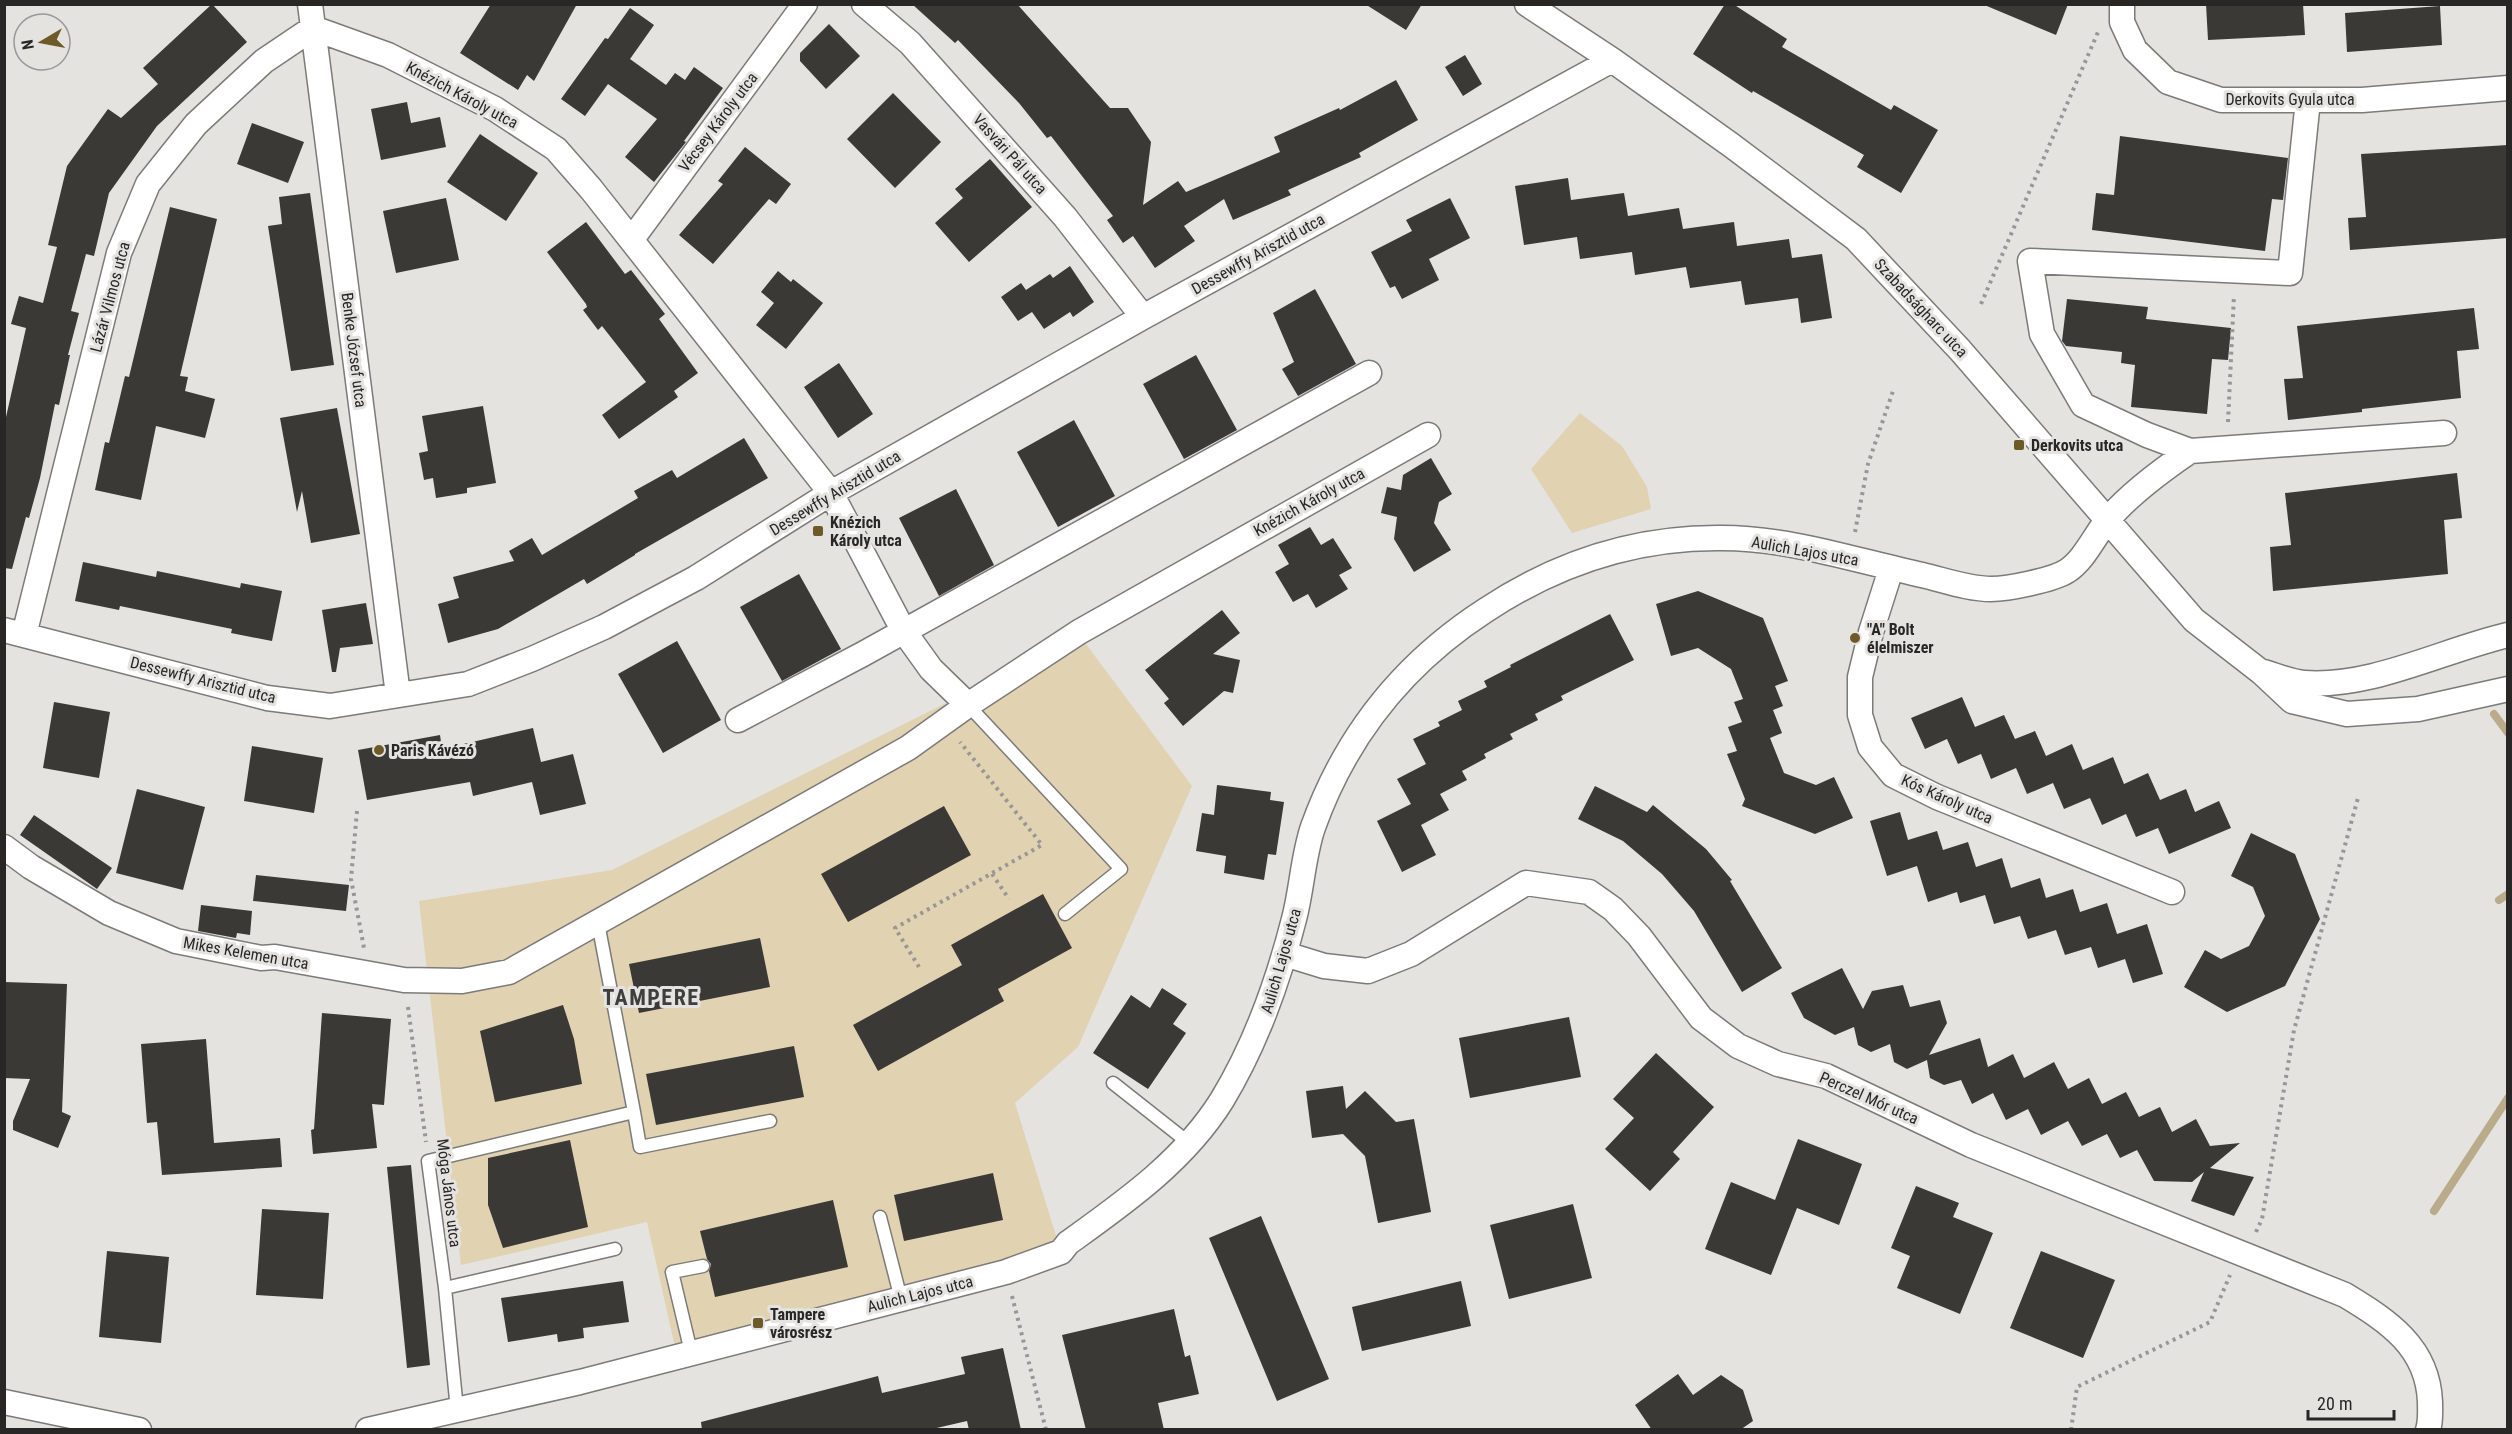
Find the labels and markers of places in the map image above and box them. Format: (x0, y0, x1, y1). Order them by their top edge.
place label: Derkovits utca (2031, 436, 2124, 455)
marker: Derkovits utca (2012, 438, 2026, 452)
place label: Knézich Károly utca (830, 513, 902, 550)
marker: Knézich Károly utca (811, 524, 825, 538)
place label: "A" Bolt élelmiszer (1867, 620, 1934, 657)
marker: "A" Bolt élelmiszer (1848, 631, 1862, 645)
place label: Paris Kávézó (391, 741, 474, 760)
marker: Paris Kávézó (372, 743, 386, 757)
place label: Tampere városrész (770, 1305, 832, 1342)
marker: Tampere városrész (751, 1316, 765, 1330)

